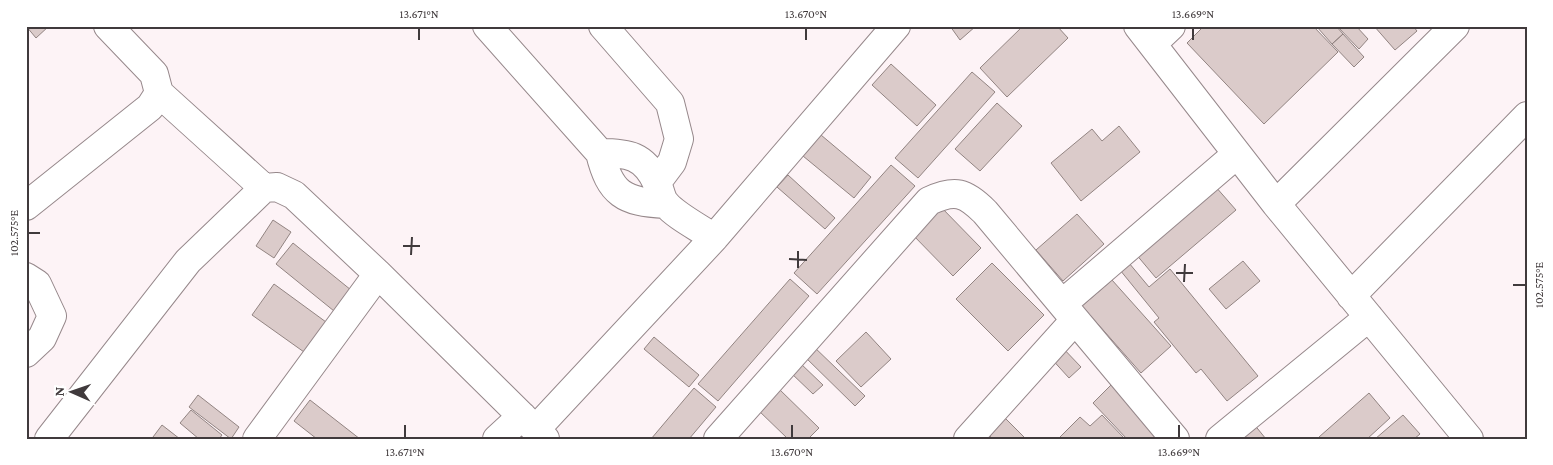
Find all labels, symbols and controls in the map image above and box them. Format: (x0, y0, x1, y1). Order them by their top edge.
text: 13.671°N (399, 7, 439, 21)
text: 13.670°N (785, 7, 827, 21)
text: 13.669°N (1172, 7, 1214, 21)
text: 102.575°E (7, 209, 21, 256)
text: 102.575°E (1532, 261, 1546, 308)
north arrow (48, 368, 98, 418)
text: N (51, 386, 67, 397)
text: 13.671°N (385, 445, 425, 459)
text: 13.670°N (771, 445, 813, 459)
text: 13.669°N (1158, 445, 1200, 459)

